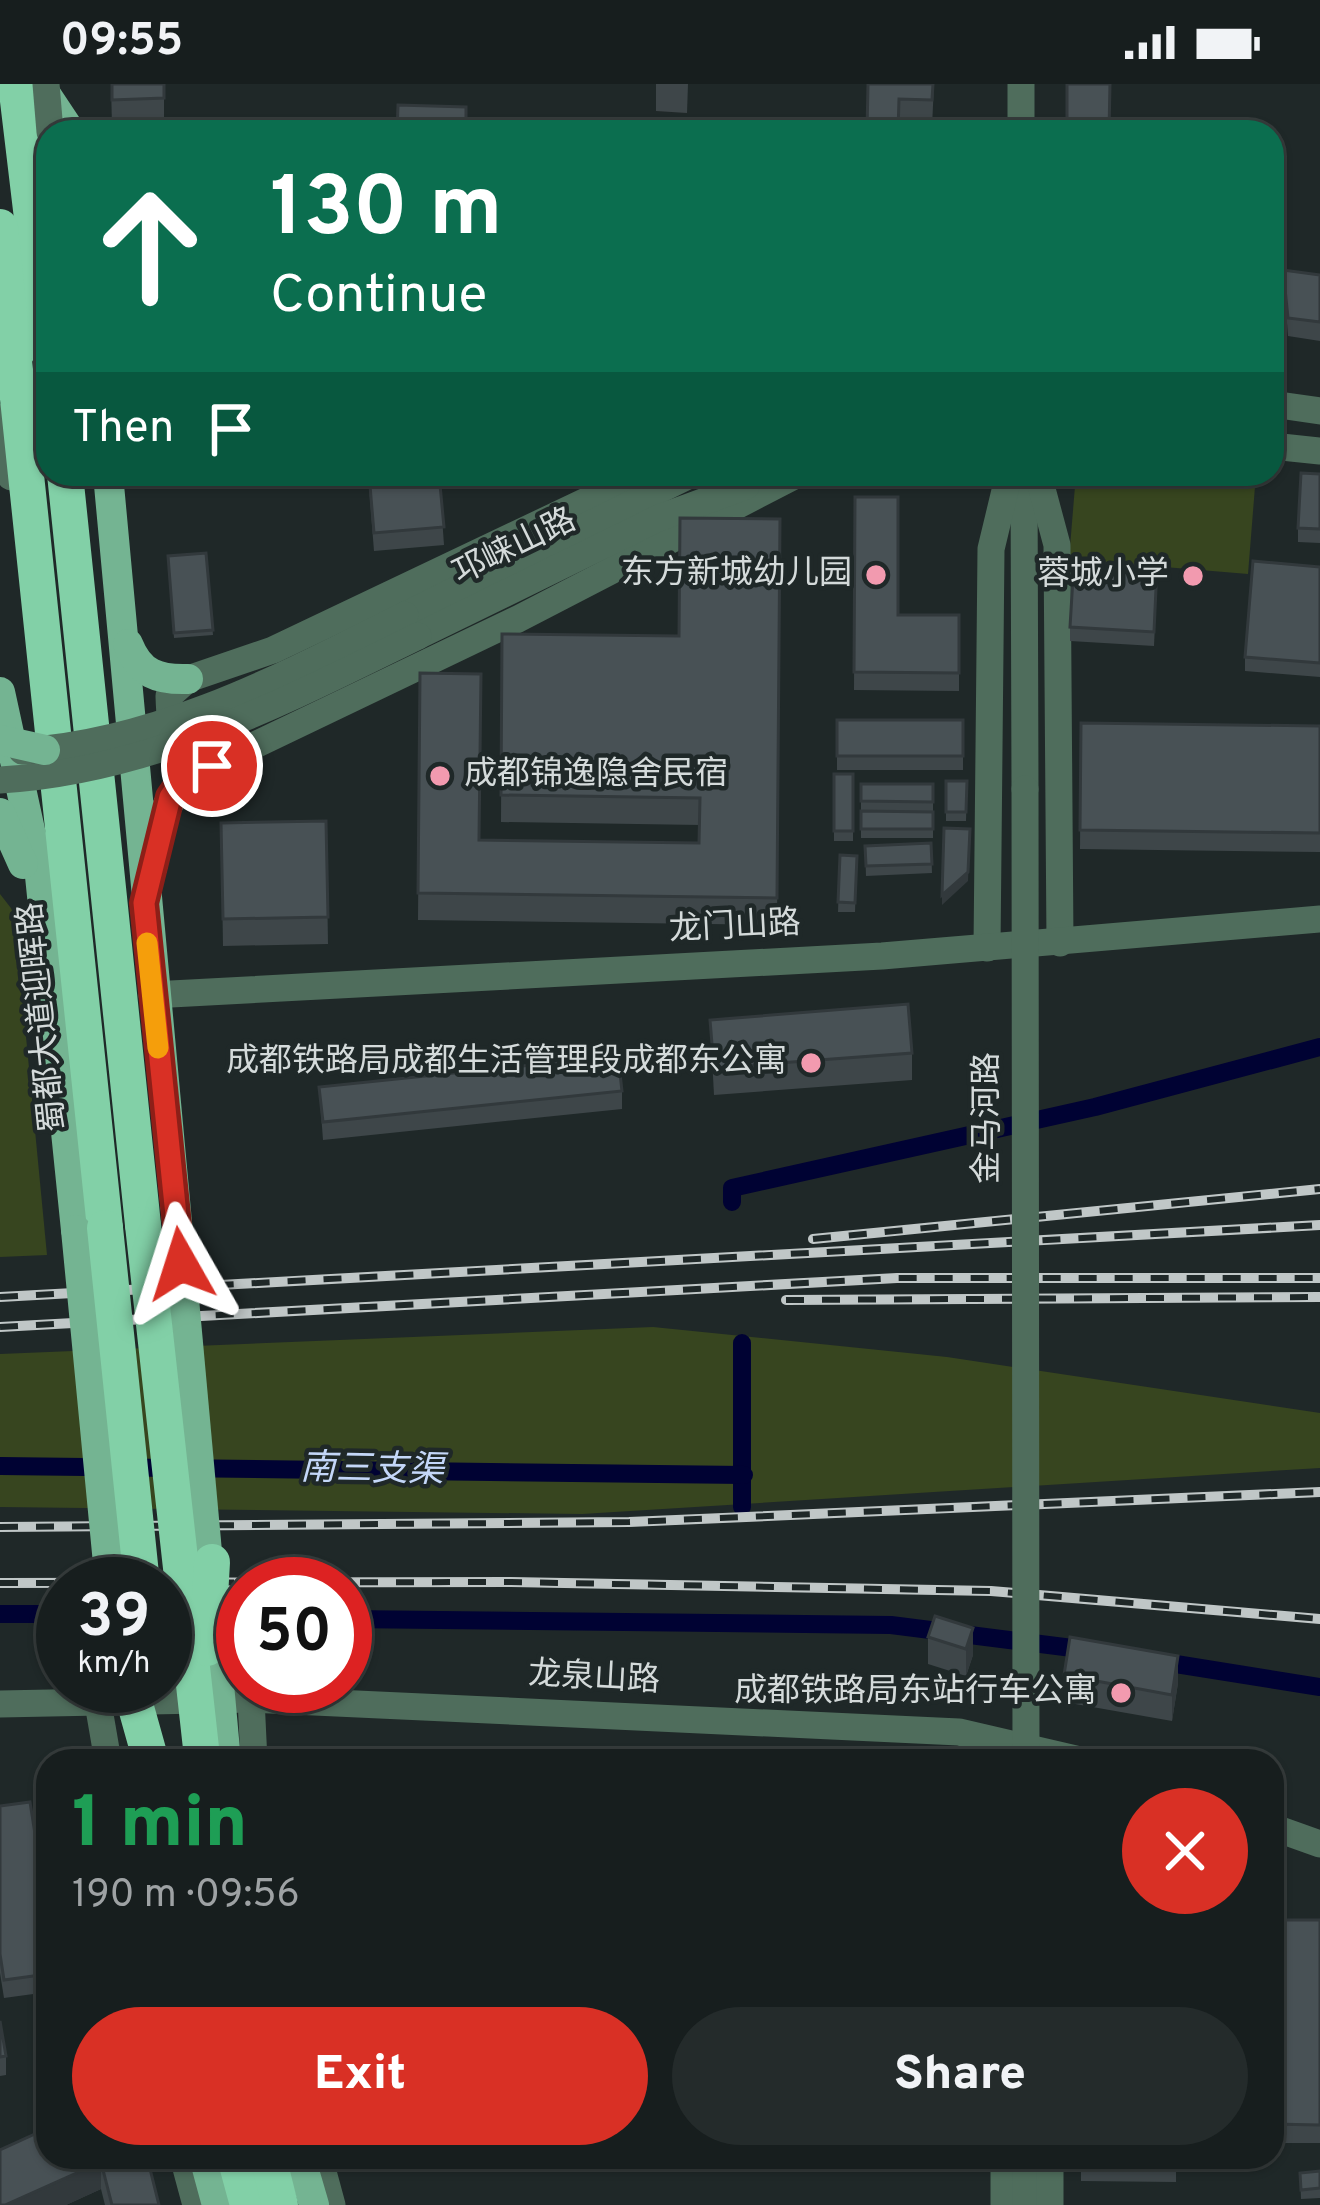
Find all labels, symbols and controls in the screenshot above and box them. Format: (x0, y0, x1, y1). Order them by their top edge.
text: 09:55 (60, 14, 183, 71)
text: 130 m (270, 159, 502, 265)
icon: ahead (72, 168, 228, 324)
text: Continue (270, 263, 487, 332)
icon: arrive (198, 396, 264, 462)
text: Then (72, 401, 174, 458)
street label: 邛崃山路 (446, 500, 584, 596)
place label: 东方新城幼儿园 (621, 554, 852, 596)
place label: 蓉城小学 (1037, 555, 1169, 597)
marker: 东方新城幼儿园 (863, 562, 889, 588)
marker: 蓉城小学 (1180, 563, 1206, 589)
pin (161, 715, 263, 817)
icon: arrive (179, 733, 245, 799)
place label: 成都锦逸隐舍民宿 (464, 755, 728, 797)
marker: 成都锦逸隐舍民宿 (427, 763, 453, 789)
street label: 蜀都大道迎晖路 (11, 900, 77, 1134)
street label: 龙门山路 (668, 904, 802, 952)
place label: 成都铁路局成都生活管理段成都东公寓 (226, 1042, 787, 1084)
marker: 成都铁路局成都生活管理段成都东公寓 (798, 1050, 824, 1076)
street label: 金马河路 (968, 1052, 1010, 1184)
position arrow (118, 1201, 244, 1327)
water label: 南三支渠 (300, 1447, 449, 1495)
speed limit sign: 50 (216, 1557, 372, 1713)
text: 39 (78, 1582, 150, 1658)
text: km/h (78, 1646, 150, 1683)
street label: 龙泉山路 (527, 1655, 661, 1703)
place label: 成都铁路局东站行车公寓 (734, 1672, 1097, 1714)
marker: 成都铁路局东站行车公寓 (1108, 1680, 1134, 1706)
text: 1 min (72, 1781, 248, 1873)
button: close (1122, 1788, 1248, 1914)
text: 190 m · 09:56 (72, 1872, 300, 1921)
button: Exit (72, 2007, 648, 2145)
button: Share (672, 2007, 1248, 2145)

